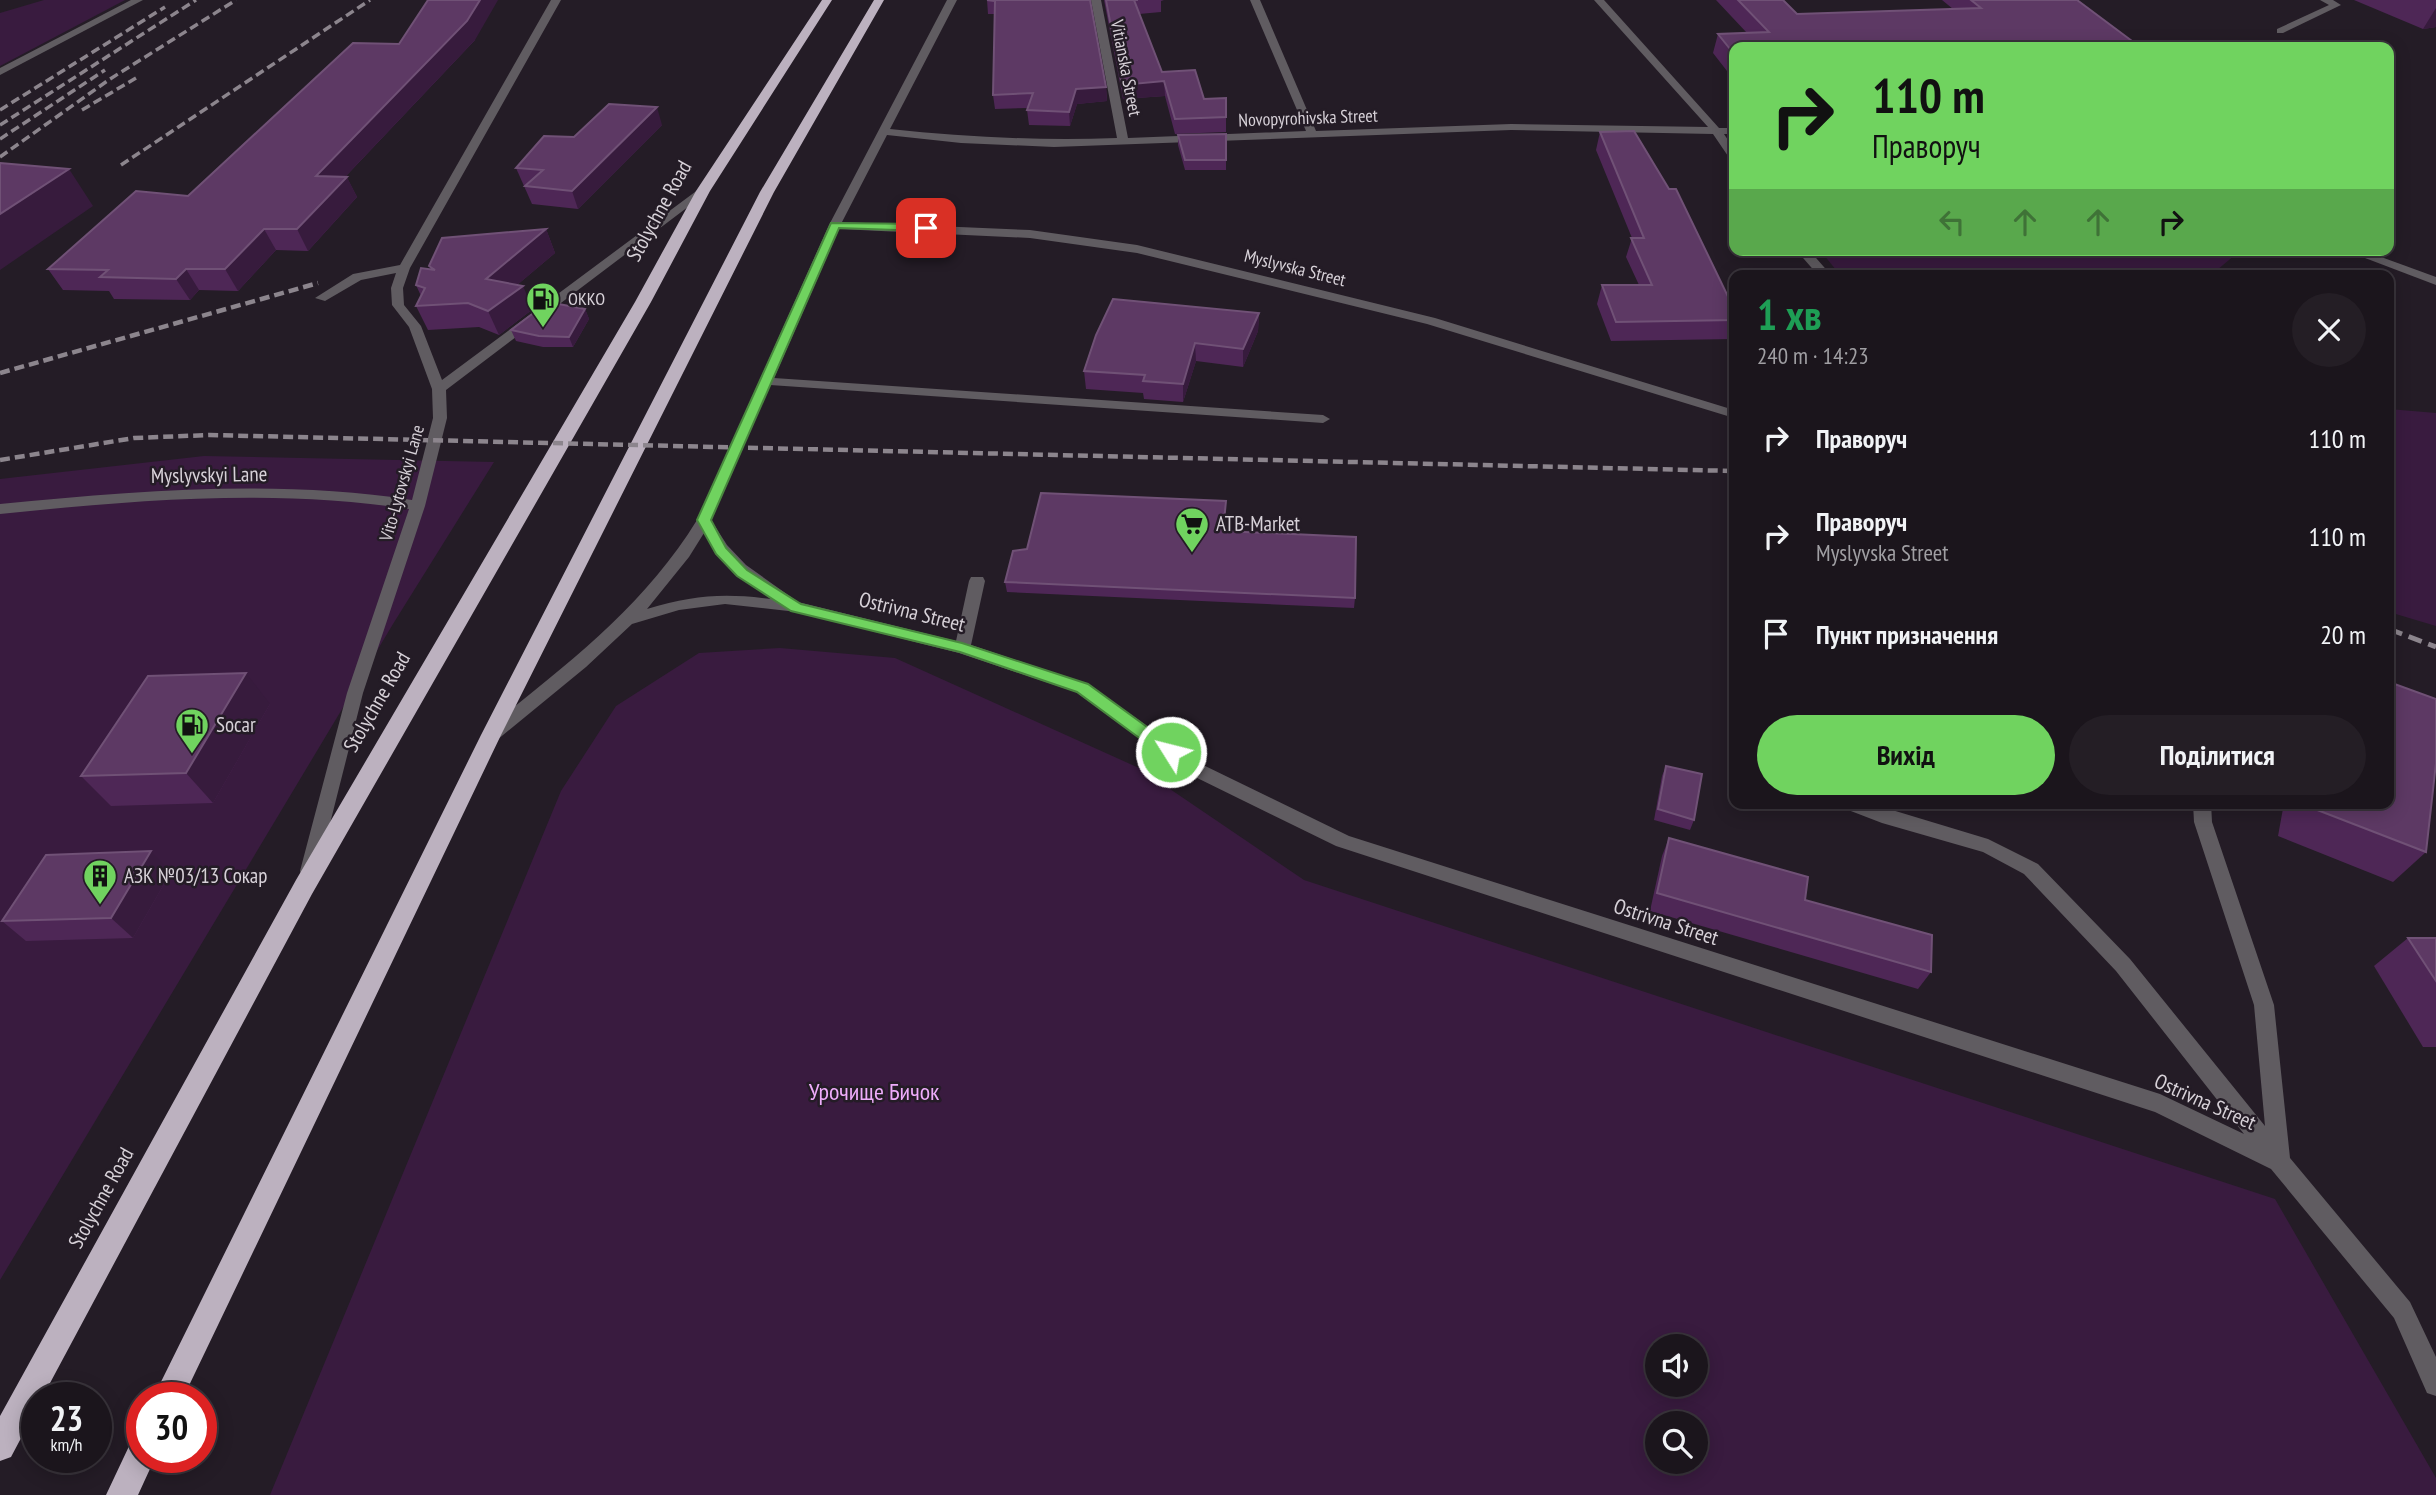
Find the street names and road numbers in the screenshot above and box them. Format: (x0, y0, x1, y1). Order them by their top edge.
street label: Vitianska Street (1106, 17, 1147, 118)
street label: Novopyrohivska Street (1238, 104, 1378, 131)
street label: Stolychne Road (620, 156, 697, 266)
street label: Myslyvska Street (1242, 244, 1348, 291)
street label: Vito-Lytovskyi Lane (374, 422, 429, 544)
street label: Myslyvskyi Lane (151, 460, 267, 489)
street label: Ostrivna Street (856, 585, 968, 638)
street label: Stolychne Road (337, 647, 416, 757)
street label: Ostrivna Street (1610, 892, 1722, 951)
street label: Ostrivna Street (2150, 1067, 2260, 1136)
street label: Stolychne Road (62, 1143, 139, 1253)

